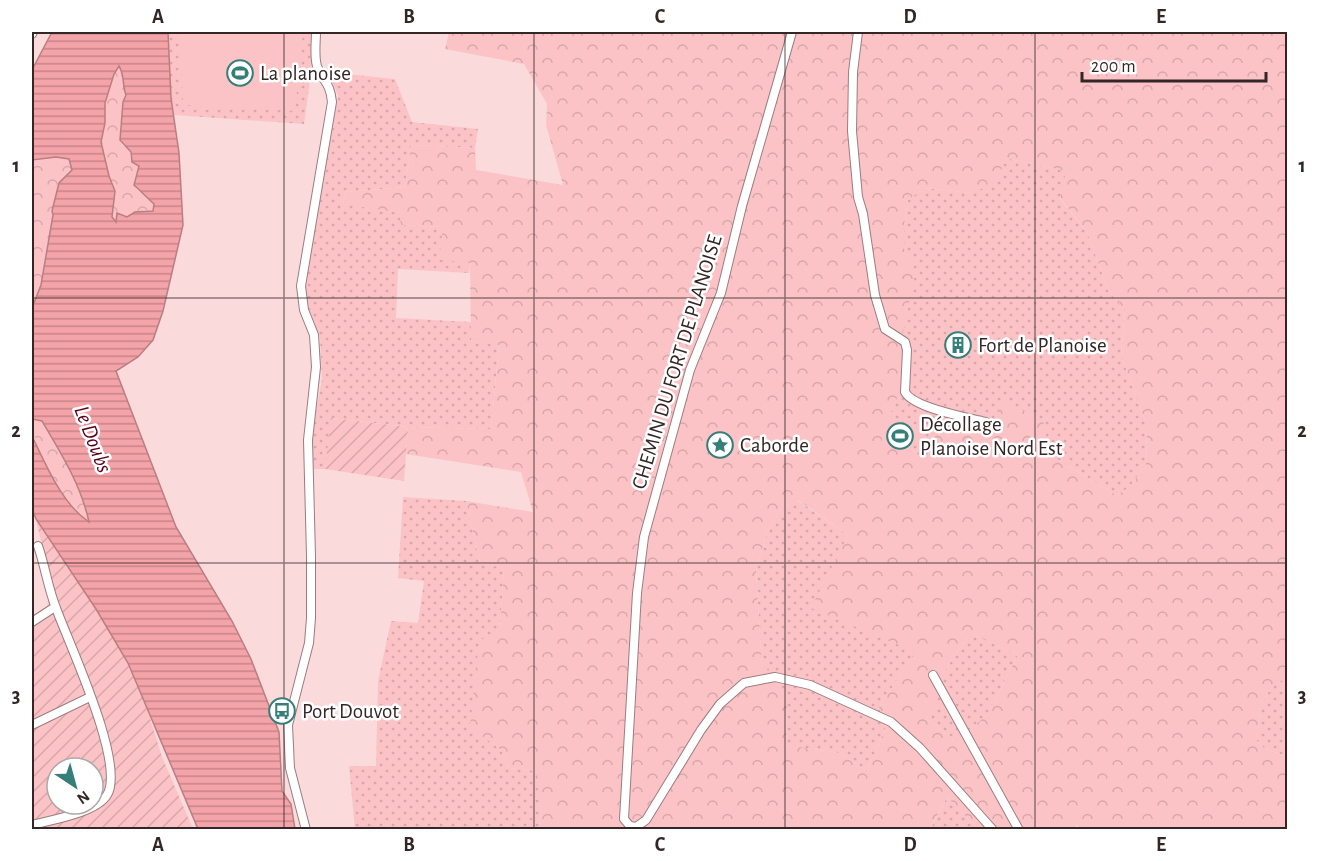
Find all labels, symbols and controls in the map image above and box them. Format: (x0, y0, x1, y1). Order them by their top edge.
text: A (152, 7, 164, 27)
text: B (403, 7, 415, 27)
text: C (655, 7, 666, 27)
text: D (903, 7, 917, 27)
text: E (1156, 7, 1166, 27)
scale bar (1082, 45, 1266, 83)
sports icon: La planoise (225, 58, 255, 88)
text: 200 m (1091, 58, 1136, 76)
place label: La planoise (260, 63, 351, 84)
text: 1 (12, 156, 20, 176)
text: 1 (1298, 156, 1306, 176)
street label: CHEMIN DU FORT DE PLANOISE (628, 232, 726, 492)
building icon: Fort de Planoise (943, 330, 973, 360)
place label: Fort de Planoise (978, 335, 1107, 356)
water label: Le Doubs (70, 402, 116, 476)
place label: Décollage Planoise Nord Est (920, 414, 1063, 459)
text: 2 (11, 421, 21, 441)
sports icon: Décollage Planoise Nord Est (885, 421, 915, 451)
text: 2 (1297, 421, 1307, 441)
place icon: Caborde (705, 430, 735, 460)
place label: Caborde (740, 435, 809, 456)
text: 3 (12, 686, 20, 706)
text: 3 (1298, 686, 1306, 706)
bus stop icon: Port Douvot (267, 696, 297, 726)
place label: Port Douvot (302, 701, 399, 722)
north arrow (45, 756, 105, 816)
text: N (74, 788, 92, 807)
text: A (152, 835, 164, 855)
text: B (403, 835, 415, 855)
text: C (655, 835, 666, 855)
text: D (903, 835, 917, 855)
text: E (1156, 835, 1166, 855)

